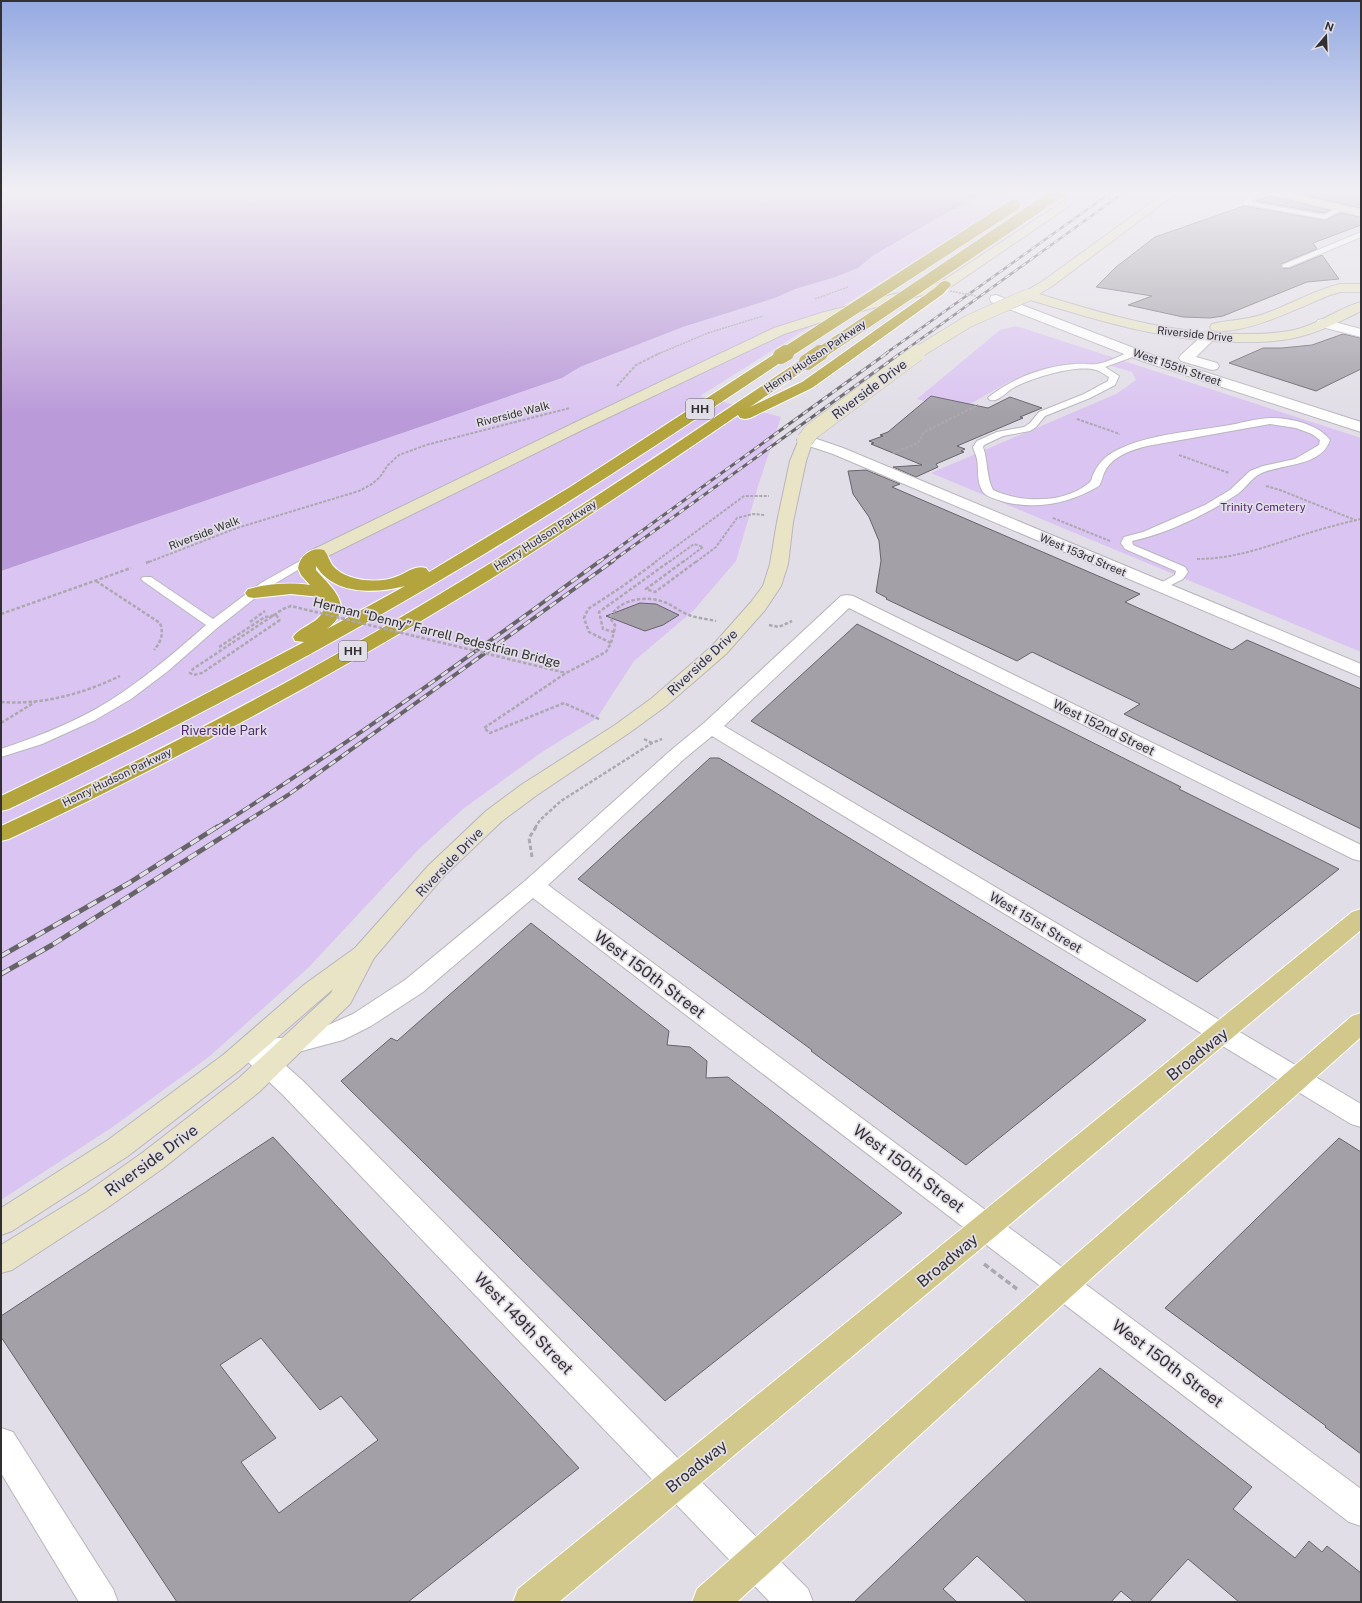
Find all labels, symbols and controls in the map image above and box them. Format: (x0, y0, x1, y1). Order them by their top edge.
north arrow (1306, 16, 1346, 56)
text: N (1323, 19, 1335, 34)
street label: Henry Hudson Parkway (762, 317, 868, 395)
street label: Riverside Drive (1157, 324, 1233, 344)
street label: West 155th Street (1131, 346, 1223, 388)
street label: Riverside Drive (829, 356, 910, 422)
street label: Riverside Walk (475, 399, 551, 429)
road number: HH (686, 399, 714, 419)
street label: Henry Hudson Parkway (491, 497, 599, 573)
park label: Trinity Cemetery (1220, 501, 1306, 513)
street label: Riverside Walk (167, 514, 241, 552)
street label: West 153rd Street (1038, 531, 1128, 579)
street label: Herman “Denny” Farrell Pedestrian Bridge (312, 594, 562, 671)
street label: Riverside Drive (664, 626, 740, 698)
road number: HH (339, 641, 367, 661)
street label: West 152nd Street (1050, 696, 1157, 759)
park label: Riverside Park (181, 723, 267, 738)
street label: Henry Hudson Parkway (60, 745, 174, 809)
street label: Riverside Drive (413, 825, 486, 900)
street label: West 151st Street (987, 889, 1085, 956)
street label: West 150th Street (590, 926, 709, 1022)
street label: Broadway (1163, 1024, 1232, 1085)
street label: Riverside Drive (101, 1120, 202, 1201)
street label: West 150th Street (849, 1120, 968, 1216)
street label: Broadway (913, 1229, 982, 1291)
street label: West 149th Street (470, 1268, 577, 1378)
street label: West 150th Street (1108, 1315, 1227, 1411)
street label: Broadway (662, 1436, 731, 1497)

